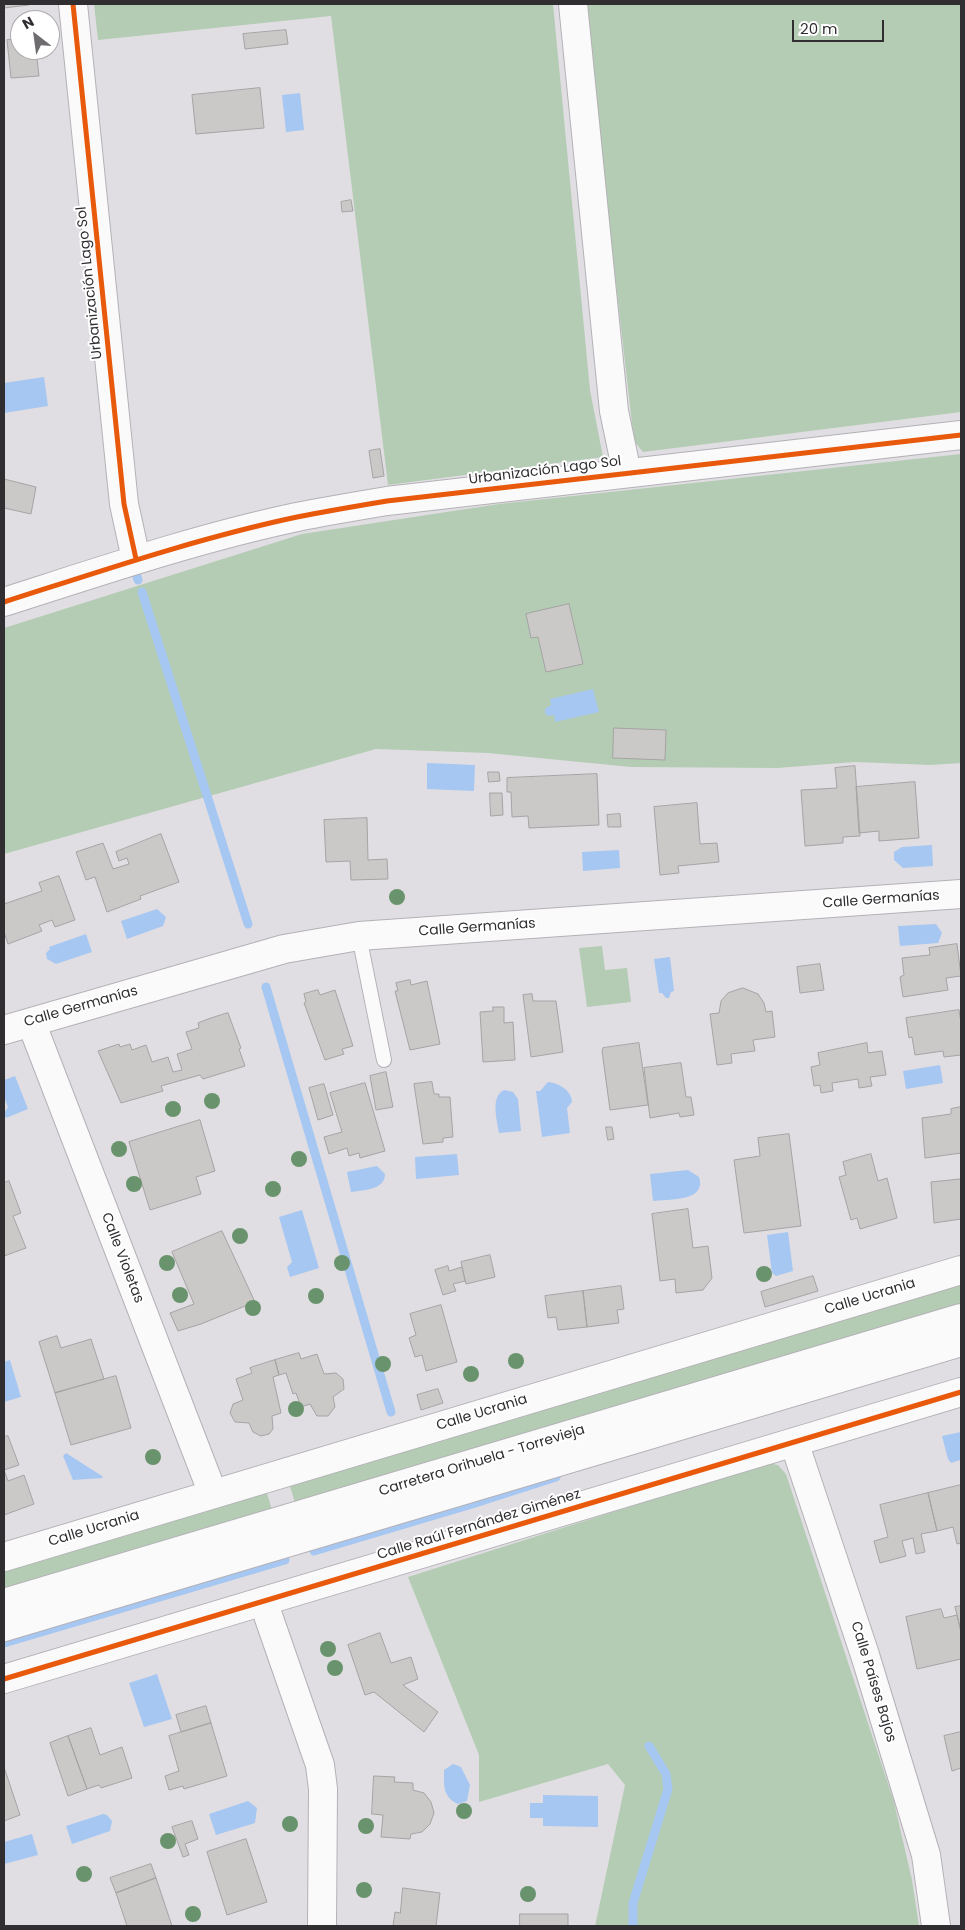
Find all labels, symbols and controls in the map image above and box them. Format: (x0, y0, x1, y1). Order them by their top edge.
north arrow (10, 10, 60, 60)
scale bar (795, 10, 888, 42)
text: N (18, 12, 38, 34)
text: 20 m (800, 18, 838, 39)
street label: Urbanización Lago Sol (74, 206, 106, 360)
street label: Urbanización Lago Sol (468, 453, 622, 489)
street label: Calle Germanías (822, 888, 940, 912)
street label: Calle Germanías (418, 916, 536, 940)
street label: Calle Germanías (22, 983, 140, 1031)
street label: Calle Violetas (97, 1210, 147, 1306)
street label: Calle Ucrania (823, 1275, 917, 1319)
street label: Calle Ucrania (435, 1391, 529, 1435)
street label: Carretera Orihuela - Torrevieja (377, 1422, 587, 1500)
street label: Calle Raúl Fernández Giménez (375, 1486, 583, 1564)
street label: Calle Ucrania (47, 1507, 141, 1551)
street label: Calle Países Bajos (847, 1620, 899, 1744)

